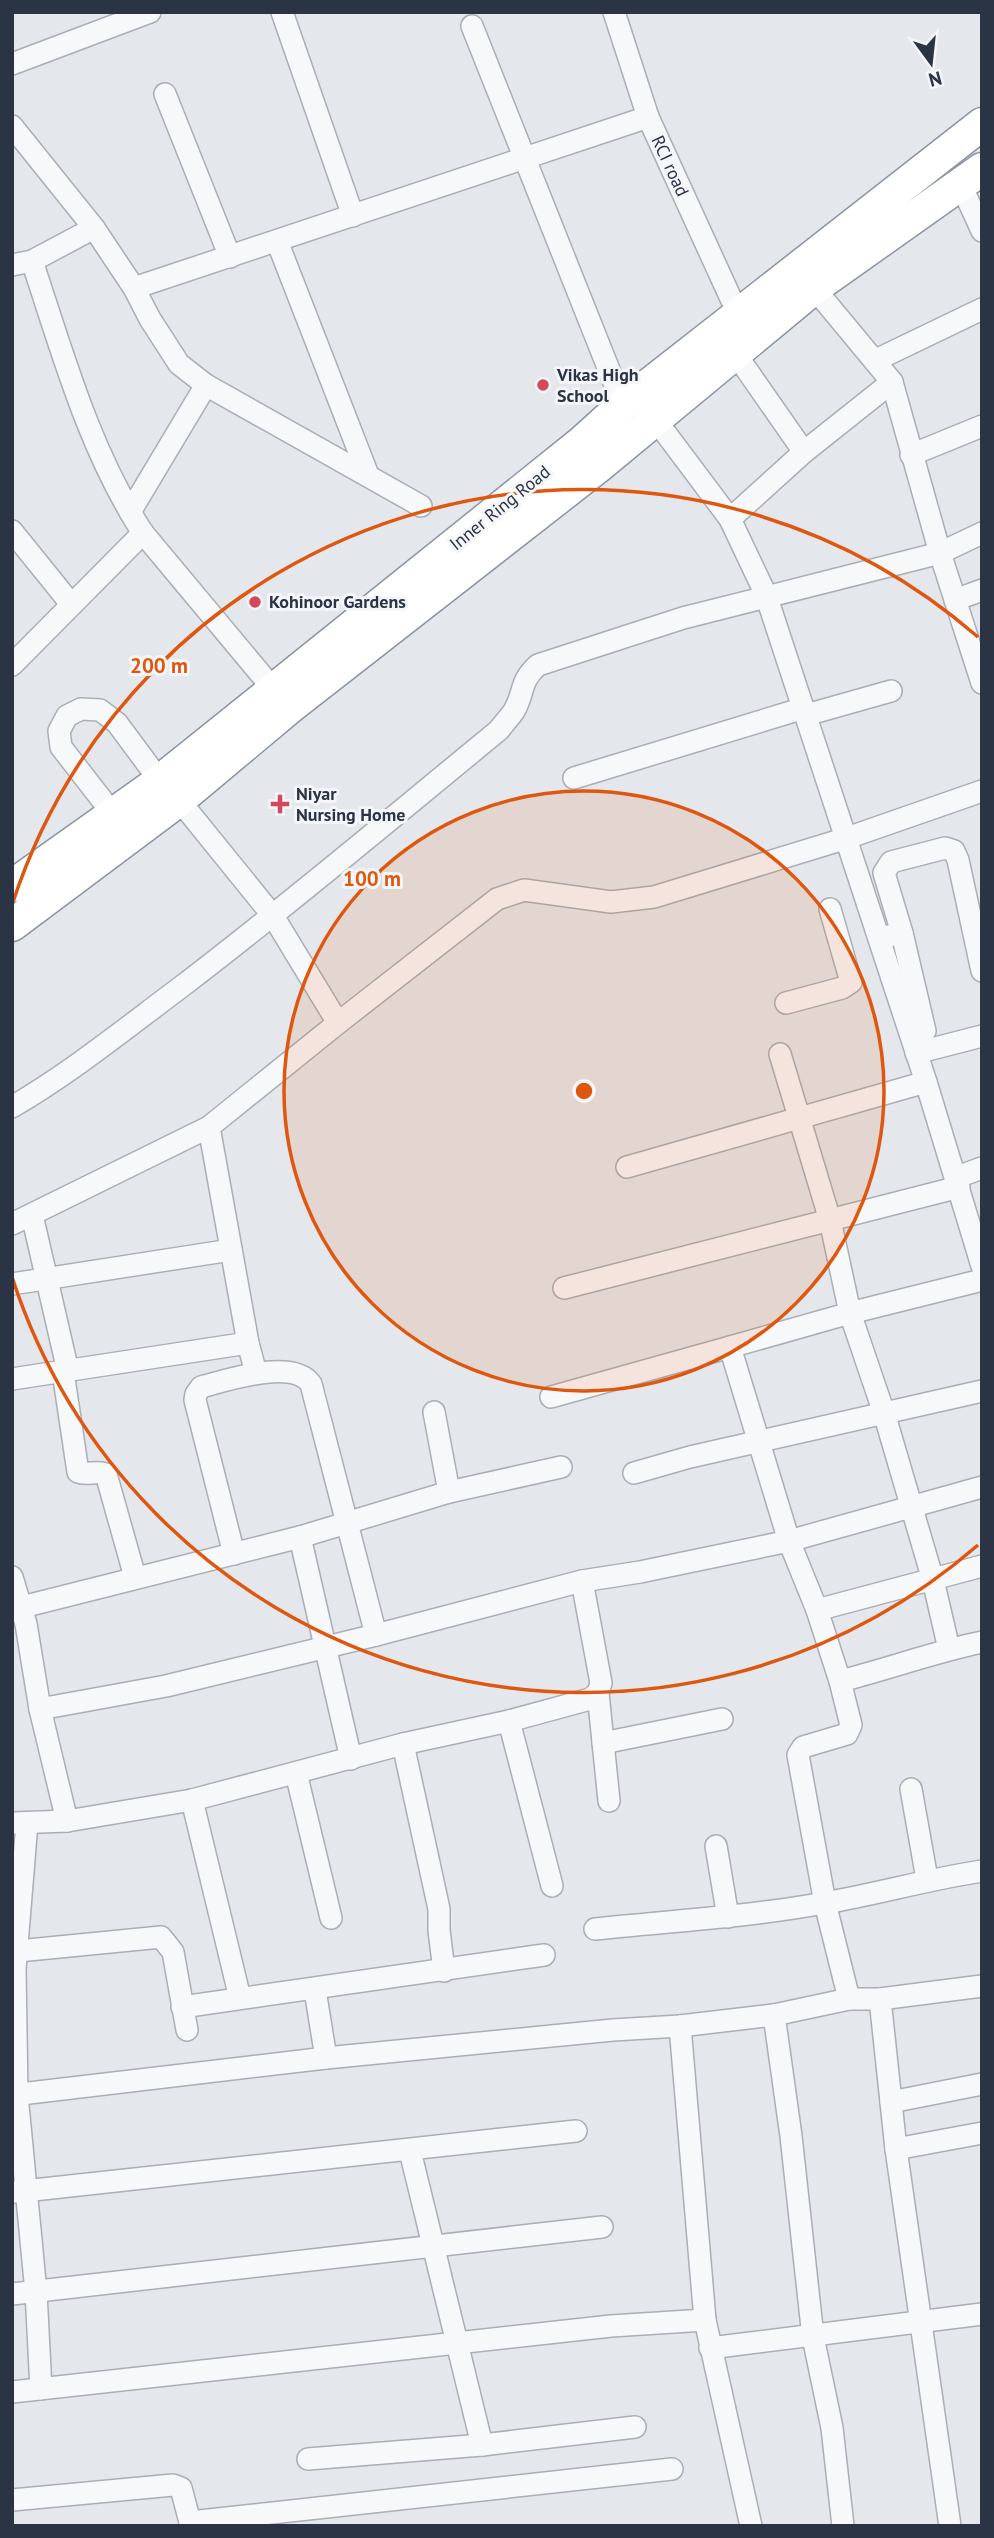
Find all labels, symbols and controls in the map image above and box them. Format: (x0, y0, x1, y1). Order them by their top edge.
north arrow (896, 28, 966, 98)
text: N (926, 66, 945, 93)
street label: RCI road (646, 132, 695, 200)
place label: Vikas High School (556, 363, 639, 407)
marker: Vikas High School (535, 377, 551, 393)
street label: Inner Ring Road (445, 460, 555, 555)
place label: Kohinoor Gardens (269, 590, 406, 613)
marker: Kohinoor Gardens (247, 594, 263, 610)
text: 200 m (130, 652, 188, 679)
place label: Niyar Nursing Home (296, 782, 405, 826)
marker: Niyar Nursing Home (270, 794, 290, 814)
text: 100 m (343, 865, 401, 892)
centre of rings (572, 1079, 596, 1103)

